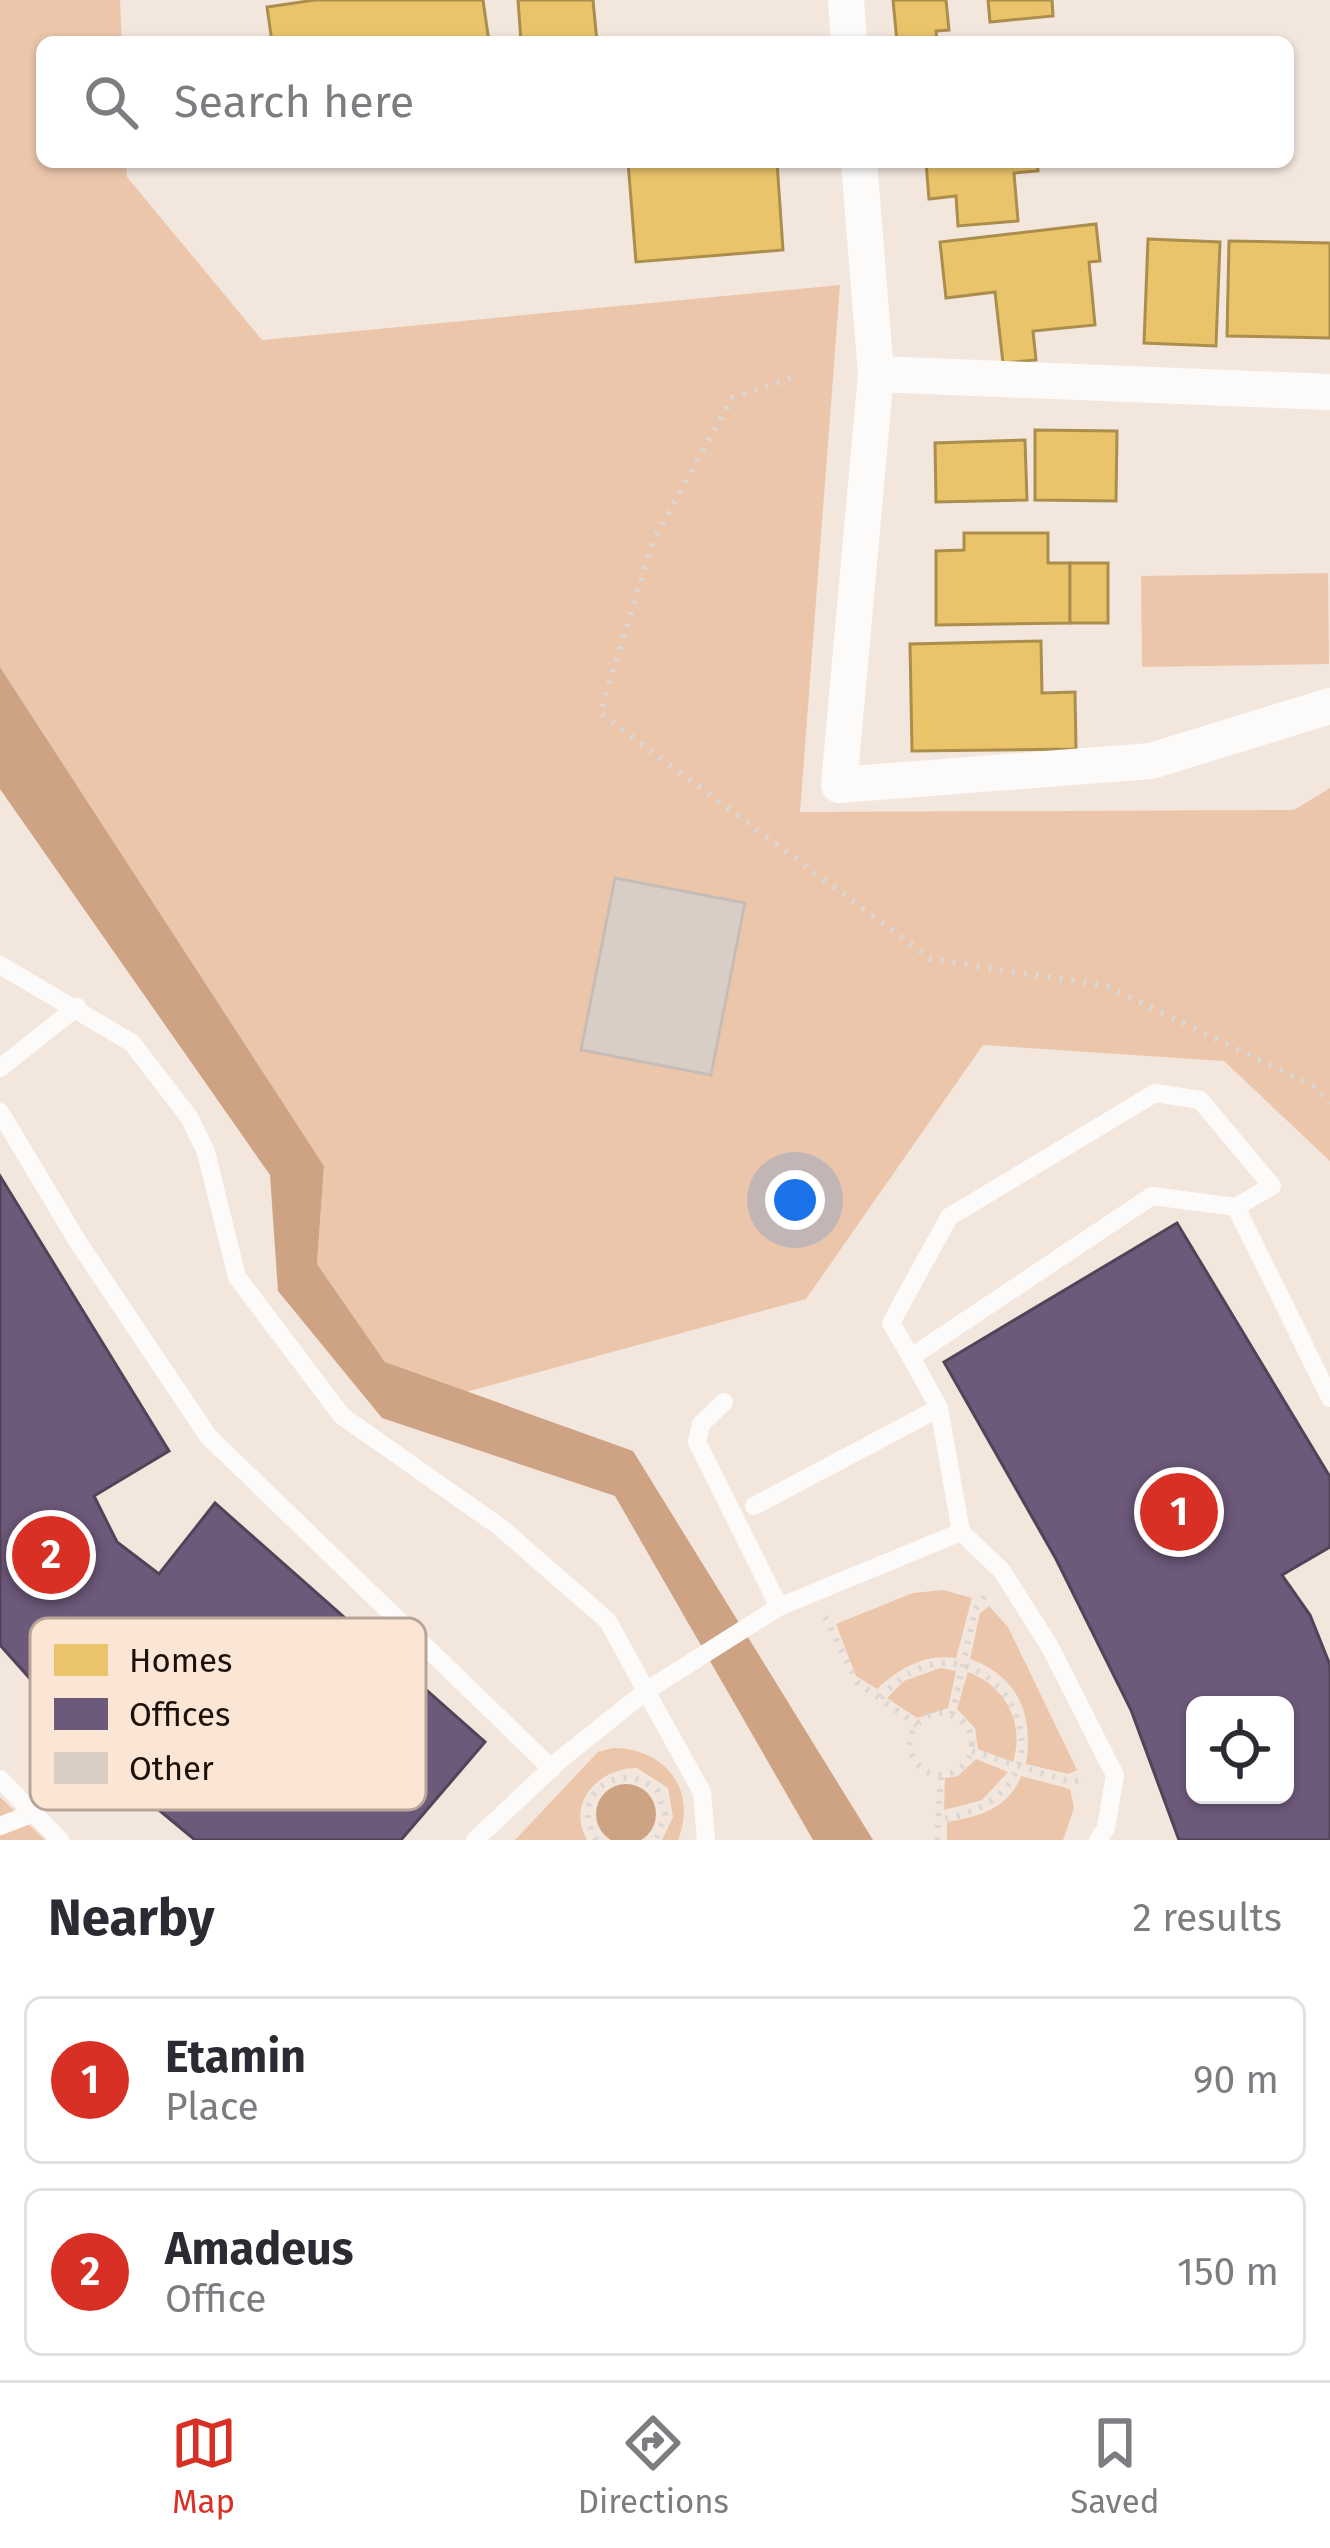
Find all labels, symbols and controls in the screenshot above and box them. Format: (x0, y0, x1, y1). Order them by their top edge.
search box (36, 36, 1294, 168)
icon: search (78, 69, 144, 135)
text: Search here (174, 75, 414, 129)
your location (765, 1170, 825, 1230)
pin: 1 (1140, 1467, 1218, 1557)
pin: 2 (12, 1510, 90, 1600)
legend (30, 1618, 426, 1810)
text: Homes (129, 1641, 232, 1681)
text: Offices (129, 1695, 230, 1735)
map controls (1186, 1696, 1294, 1804)
button: locate (1186, 1696, 1294, 1804)
text: Other (129, 1749, 214, 1789)
text: Nearby (48, 1887, 214, 1949)
text: 2 results (1133, 1895, 1282, 1941)
text: Etamin (165, 2030, 306, 2084)
text: 1 (81, 2057, 99, 2103)
text: 90 m (1193, 2057, 1279, 2103)
text: Place (165, 2084, 259, 2130)
text: Amadeus (165, 2222, 354, 2276)
text: 2 (80, 2249, 100, 2295)
text: 150 m (1177, 2249, 1279, 2295)
text: Office (165, 2276, 267, 2322)
tab: Map (171, 2410, 237, 2522)
tab: Directions (578, 2410, 729, 2522)
tab: Saved (1070, 2410, 1159, 2522)

